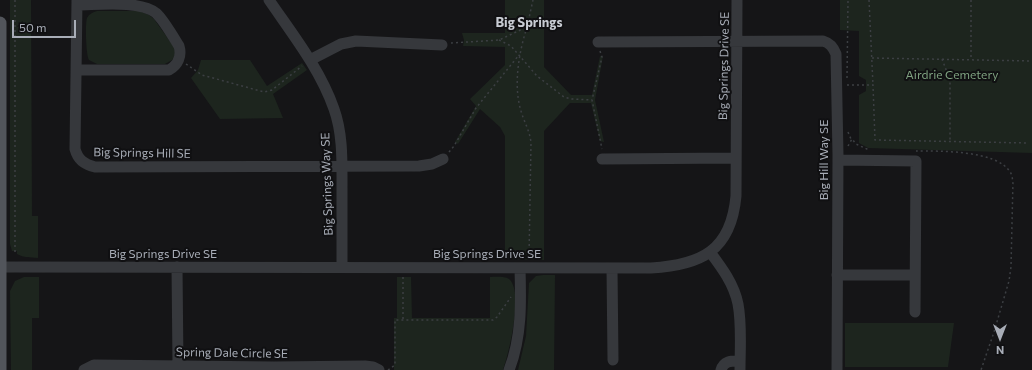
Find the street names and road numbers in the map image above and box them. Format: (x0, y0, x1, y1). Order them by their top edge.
street label: Big Springs Drive SE (716, 12, 732, 120)
street label: Big Hill Way SE (817, 120, 831, 200)
street label: Big Springs Way SE (318, 132, 336, 236)
street label: Big Springs Hill SE (93, 145, 191, 161)
street label: Big Springs Drive SE (109, 247, 217, 261)
street label: Big Springs Drive SE (433, 247, 541, 261)
street label: Spring Dale Circle SE (176, 345, 288, 361)

